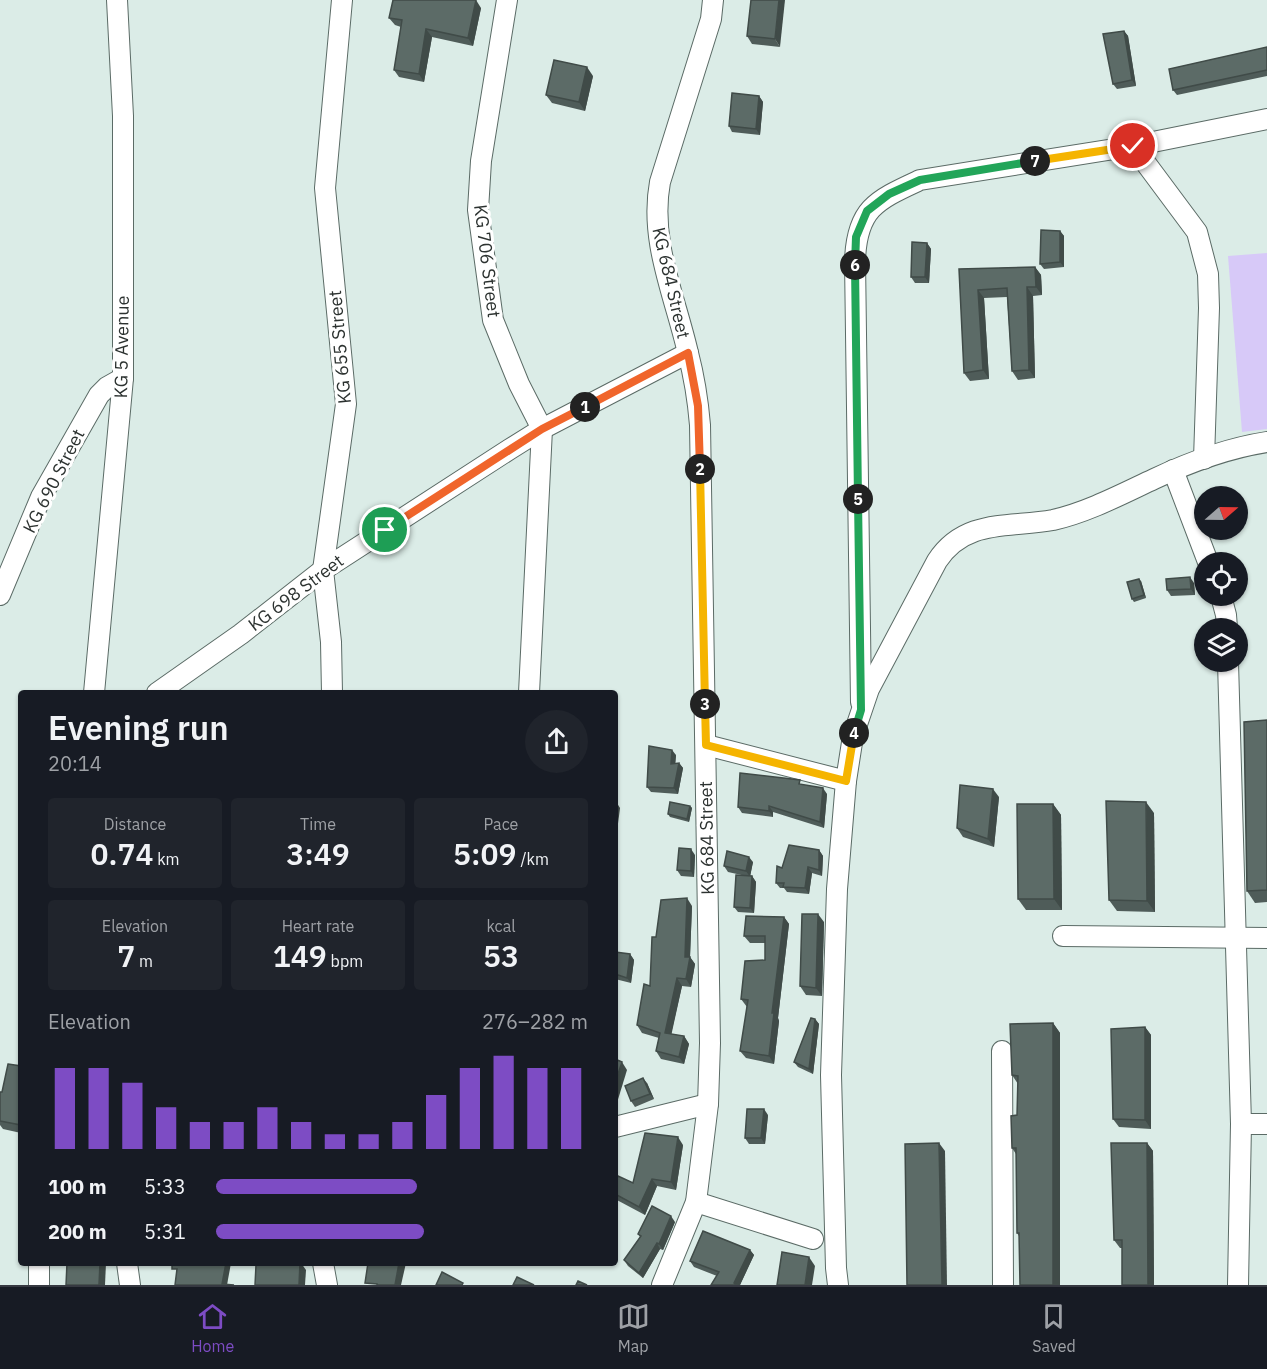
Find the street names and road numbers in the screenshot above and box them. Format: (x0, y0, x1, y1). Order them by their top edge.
street label: KG 706 Street (469, 203, 506, 319)
street label: KG 684 Street (647, 225, 695, 341)
street label: KG 655 Street (323, 289, 356, 405)
street label: KG 5 Avenue (109, 295, 134, 399)
street label: KG 690 Street (17, 425, 90, 537)
street label: KG 698 Street (243, 549, 348, 636)
street label: KG 684 Street (694, 781, 719, 895)

